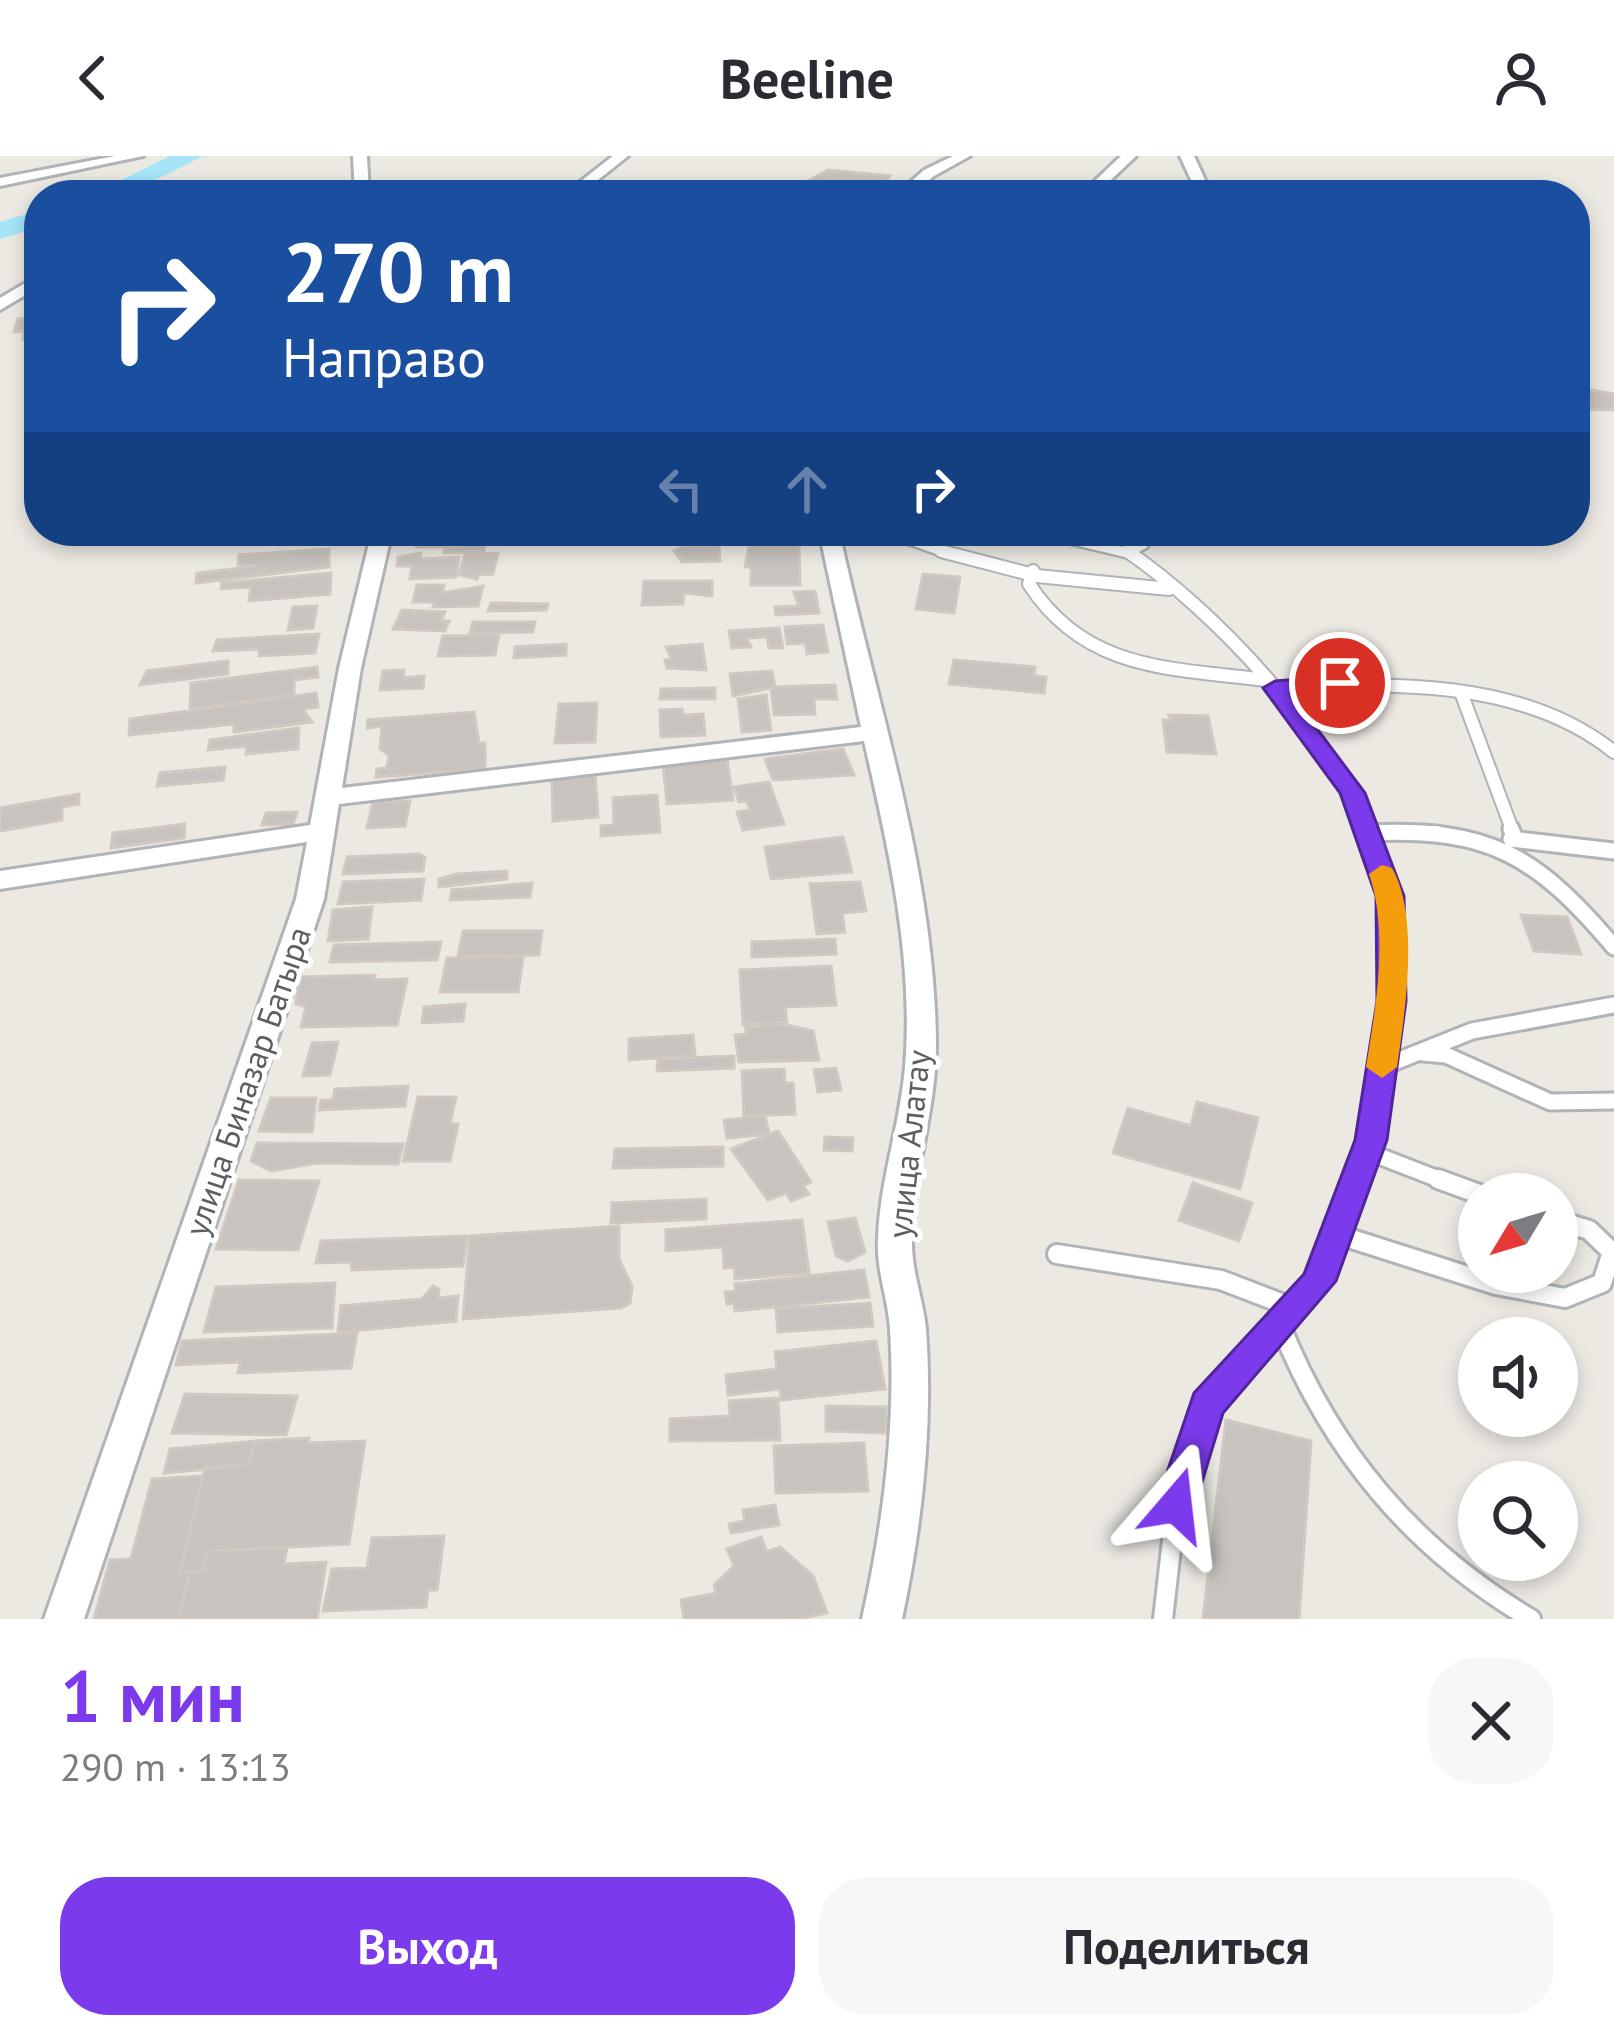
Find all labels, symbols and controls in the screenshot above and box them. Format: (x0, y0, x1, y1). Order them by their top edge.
text: Beeline (720, 43, 894, 113)
icon: back (60, 45, 126, 111)
icon: person (1488, 45, 1554, 111)
text: 270 m (282, 216, 514, 325)
icon: right (84, 228, 240, 384)
text: Направо (282, 322, 486, 392)
icon: left (648, 456, 714, 522)
icon: ahead (774, 456, 840, 522)
icon: right (900, 456, 966, 522)
pin (1289, 632, 1391, 734)
icon: arrive (1307, 650, 1373, 716)
street label: улица Биназар Батыра (174, 921, 320, 1241)
street label: улица Алатау (877, 1047, 939, 1240)
north arrow (1458, 1173, 1578, 1293)
map controls (1458, 1173, 1578, 1581)
button: sound (1458, 1317, 1578, 1437)
position arrow (1113, 1442, 1239, 1568)
button: search (1458, 1461, 1578, 1581)
text: 1 мин (60, 1649, 245, 1742)
button: close (1428, 1658, 1554, 1784)
text: 290 m · 13:13 (60, 1741, 291, 1792)
button: Выход (60, 1877, 795, 2015)
button: Поделиться (819, 1877, 1554, 2015)

